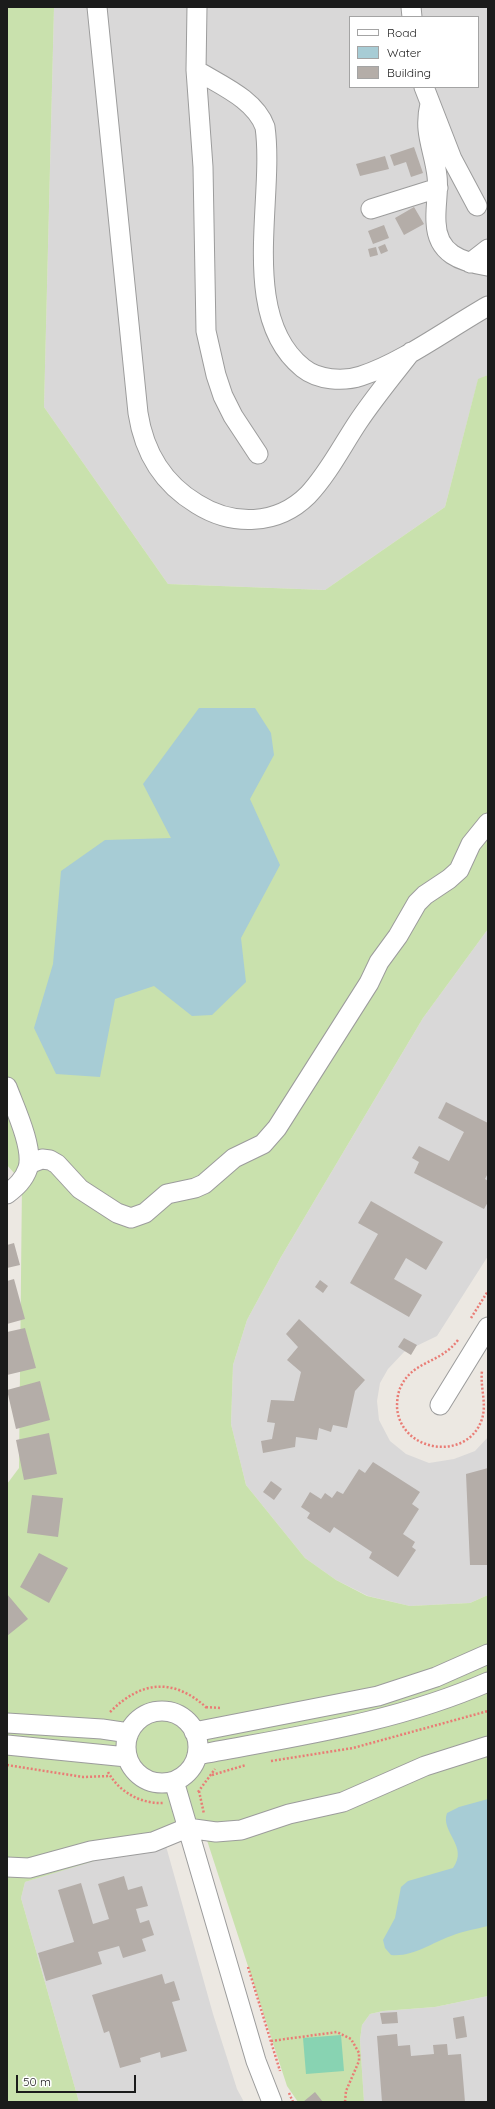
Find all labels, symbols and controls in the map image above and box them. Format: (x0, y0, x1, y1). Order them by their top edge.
legend (349, 16, 479, 88)
text: Road (387, 25, 417, 40)
text: Water (387, 45, 421, 60)
text: Building (387, 65, 431, 80)
scale bar (18, 2067, 138, 2093)
text: 50 m (23, 2074, 51, 2089)

